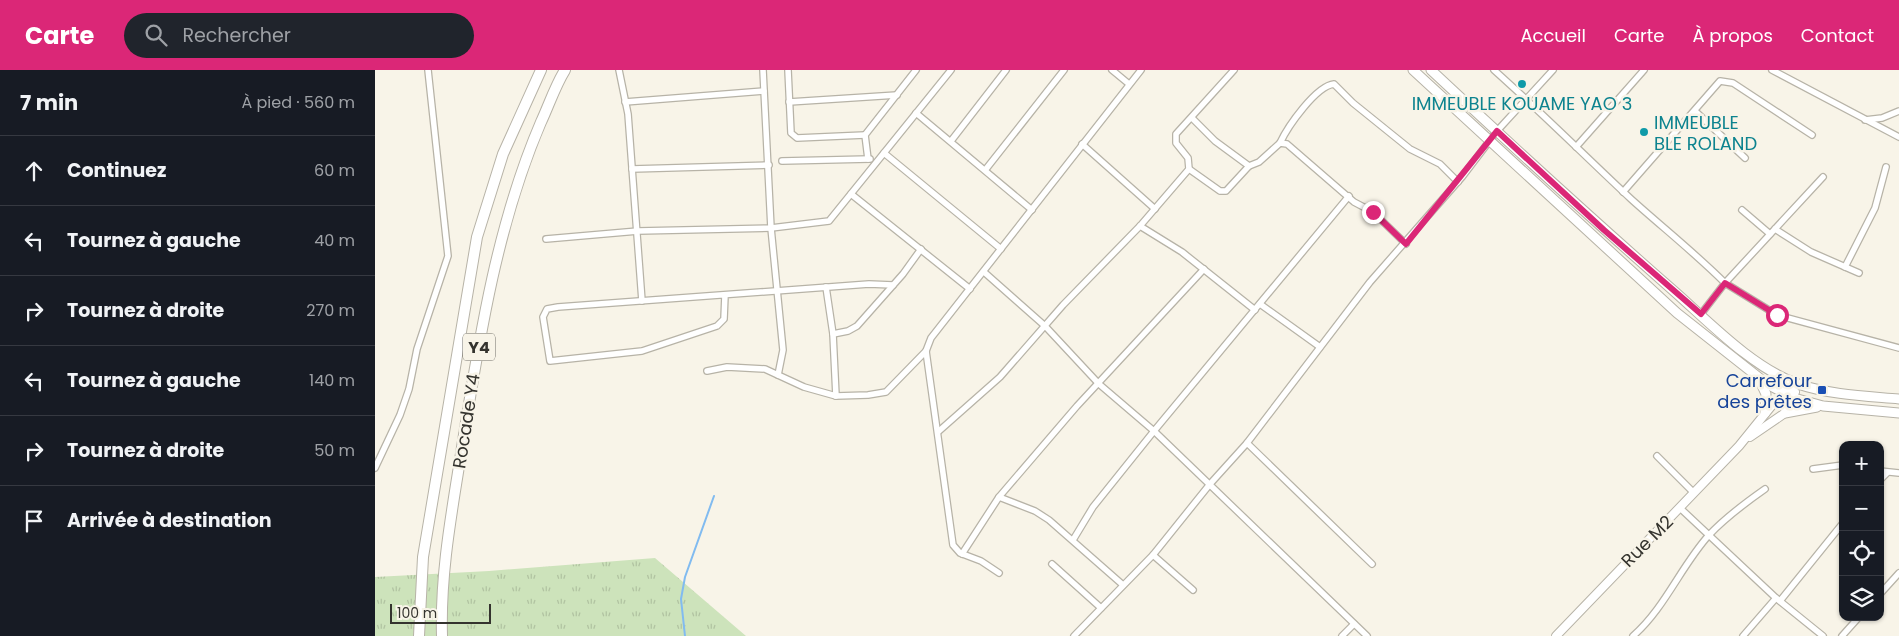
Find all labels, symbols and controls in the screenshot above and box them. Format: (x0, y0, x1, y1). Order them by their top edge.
search box (124, 13, 474, 58)
text: Carte (25, 19, 94, 52)
icon: search (142, 21, 170, 49)
text: Rechercher (182, 22, 291, 49)
text: Accueil (1520, 23, 1586, 48)
text: Carte (1614, 23, 1664, 48)
text: À propos (1692, 23, 1773, 48)
text: Contact (1801, 23, 1874, 48)
marker: IMMEUBLE KOUAME YAO 3 (1516, 78, 1528, 90)
text: 7 min (20, 88, 78, 117)
text: À pied · 560 m (242, 91, 355, 114)
place label: IMMEUBLE KOUAME YAO 3 (1412, 91, 1632, 116)
place label: IMMEUBLE BLE ROLAND (1654, 110, 1757, 156)
marker: IMMEUBLE BLE ROLAND (1638, 126, 1650, 138)
icon: ahead (20, 157, 48, 185)
text: Continuez (67, 157, 166, 184)
text: 60 m (314, 159, 355, 182)
route end (1362, 201, 1385, 224)
icon: left (20, 227, 48, 255)
text: Tournez à gauche (67, 227, 241, 254)
text: 40 m (314, 229, 355, 252)
icon: right (20, 297, 48, 325)
text: Tournez à droite (67, 297, 224, 324)
text: 270 m (306, 299, 355, 322)
route start (1766, 304, 1789, 327)
road number: Y4 (463, 334, 495, 360)
icon: left (20, 367, 48, 395)
text: Tournez à gauche (67, 367, 241, 394)
place label: Carrefour des prêtes (1717, 368, 1812, 414)
text: 140 m (309, 369, 355, 392)
street label: Rocade Y4 (446, 372, 486, 470)
marker: Carrefour des prêtes (1816, 384, 1828, 396)
icon: right (20, 437, 48, 465)
text: Tournez à droite (67, 437, 224, 464)
text: 50 m (314, 439, 355, 462)
map controls (1839, 441, 1884, 621)
button: + (1839, 441, 1884, 486)
button: − (1839, 486, 1884, 531)
icon: arrive (20, 507, 48, 535)
text: Arrivée à destination (67, 507, 272, 534)
street label: Rue M2 (1615, 509, 1679, 573)
button: locate (1839, 531, 1884, 576)
button: layers (1839, 576, 1884, 621)
scale bar (390, 601, 491, 624)
text: 100 m (397, 603, 437, 623)

